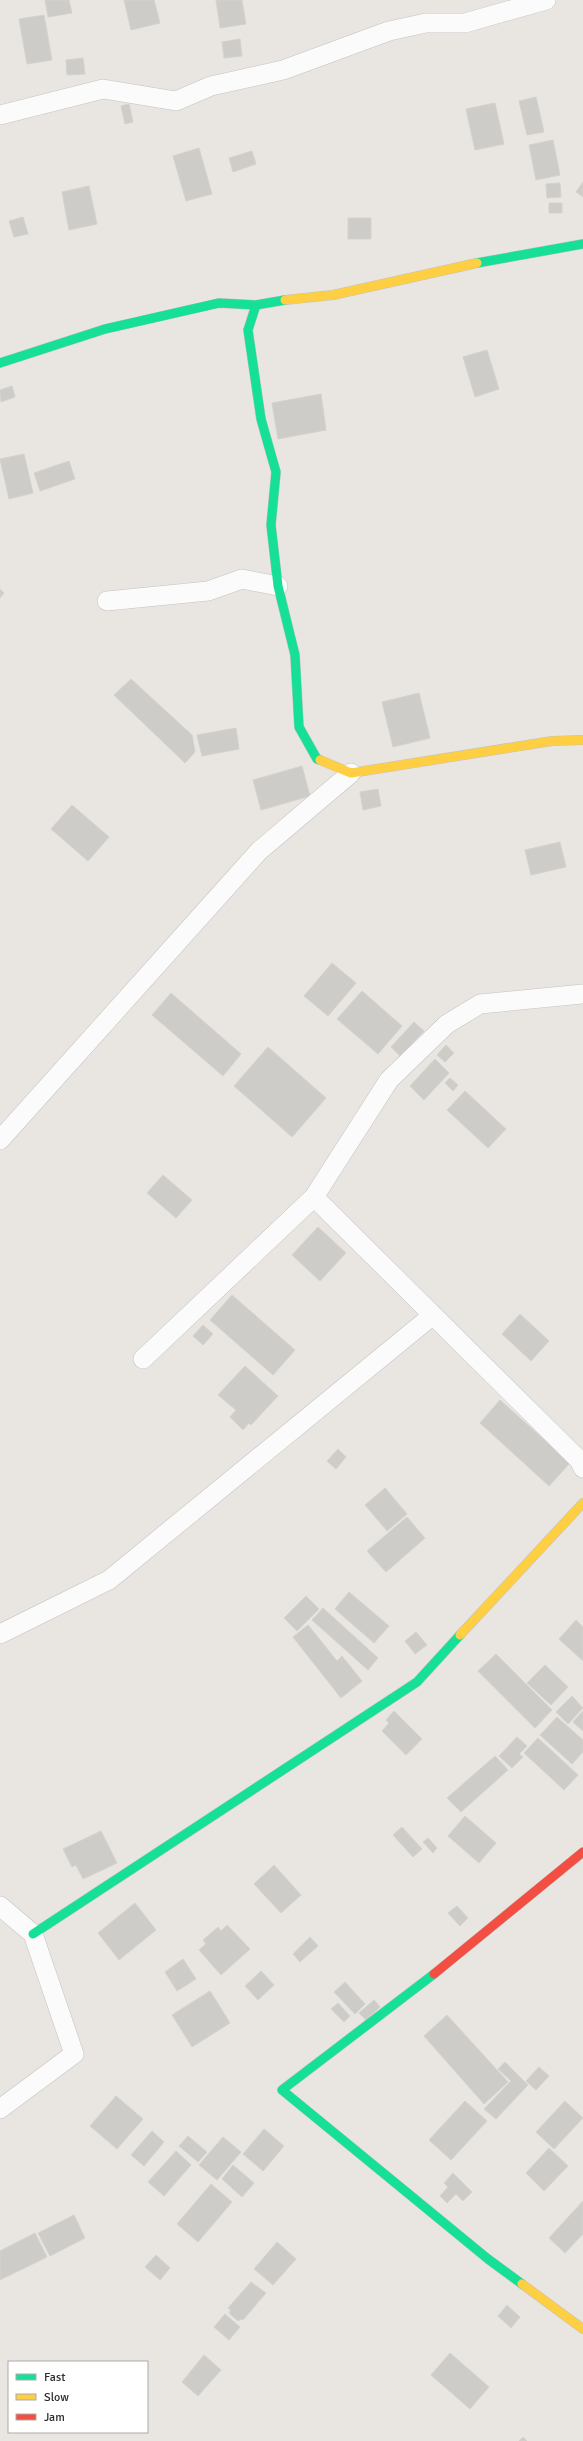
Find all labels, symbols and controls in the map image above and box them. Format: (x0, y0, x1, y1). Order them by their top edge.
legend (8, 2361, 148, 2433)
text: Fast (44, 2370, 65, 2385)
text: Slow (44, 2390, 69, 2405)
text: Jam (44, 2410, 65, 2425)

